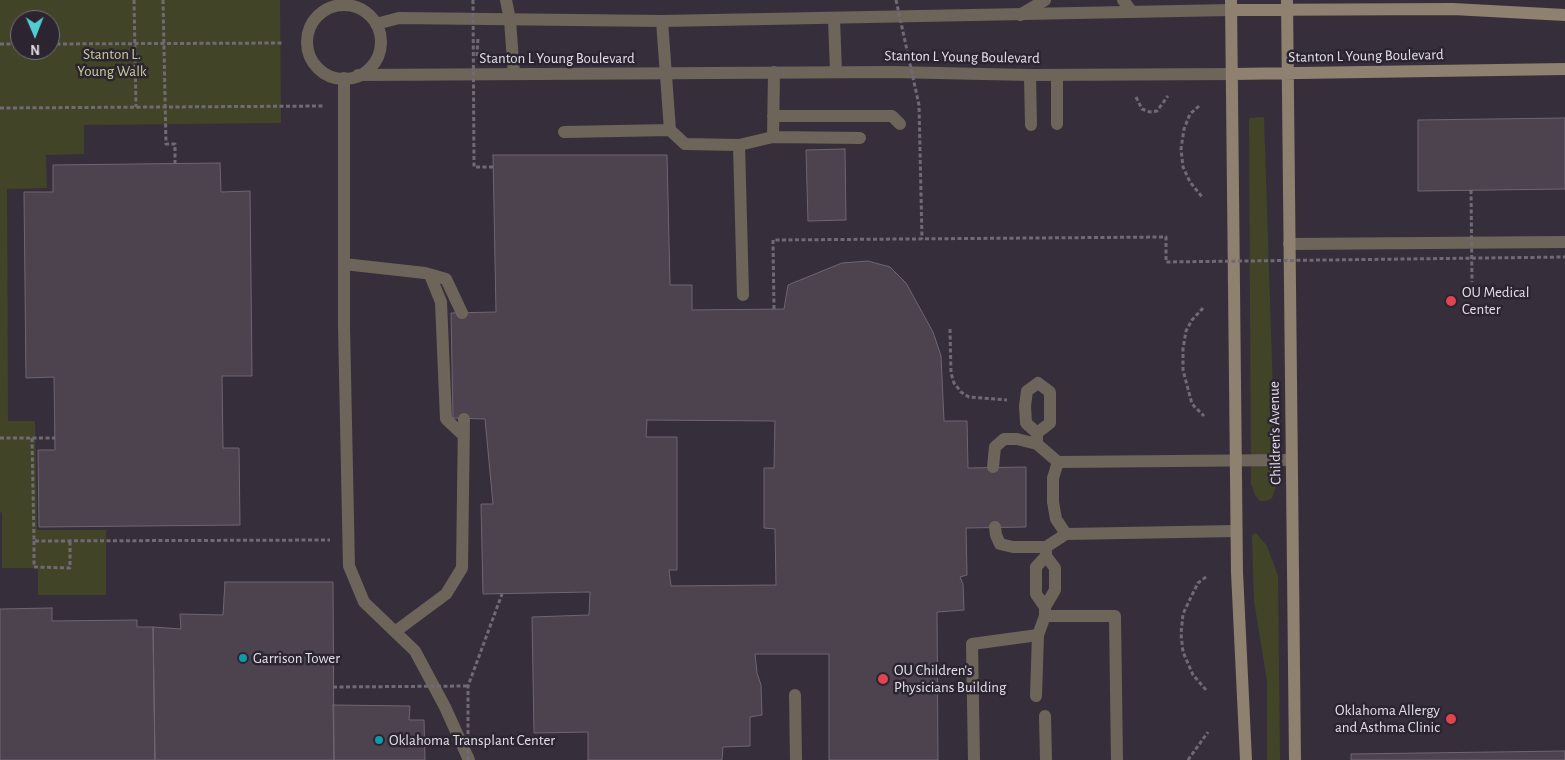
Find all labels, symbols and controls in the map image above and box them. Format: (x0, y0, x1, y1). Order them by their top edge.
north arrow (10, 10, 60, 60)
text: N (30, 42, 40, 56)
park label: Stanton L. Young Walk (77, 45, 147, 80)
street label: Stanton L Young Boulevard (1288, 46, 1444, 66)
street label: Stanton L Young Boulevard (884, 47, 1040, 67)
street label: Stanton L Young Boulevard (479, 49, 635, 67)
place label: OU Medical Center (1462, 283, 1529, 318)
marker: OU Medical Center (1444, 294, 1458, 308)
street label: Children's Avenue (1265, 381, 1285, 485)
place label: Garrison Tower (253, 649, 340, 667)
marker: Garrison Tower (237, 652, 249, 664)
place label: OU Children's Physicians Building (894, 661, 1006, 696)
marker: OU Children's Physicians Building (876, 672, 890, 686)
place label: Oklahoma Allergy and Asthma Clinic (1335, 701, 1440, 736)
marker: Oklahoma Allergy and Asthma Clinic (1444, 712, 1458, 726)
place label: Oklahoma Transplant Center (389, 731, 555, 749)
marker: Oklahoma Transplant Center (373, 734, 385, 746)

